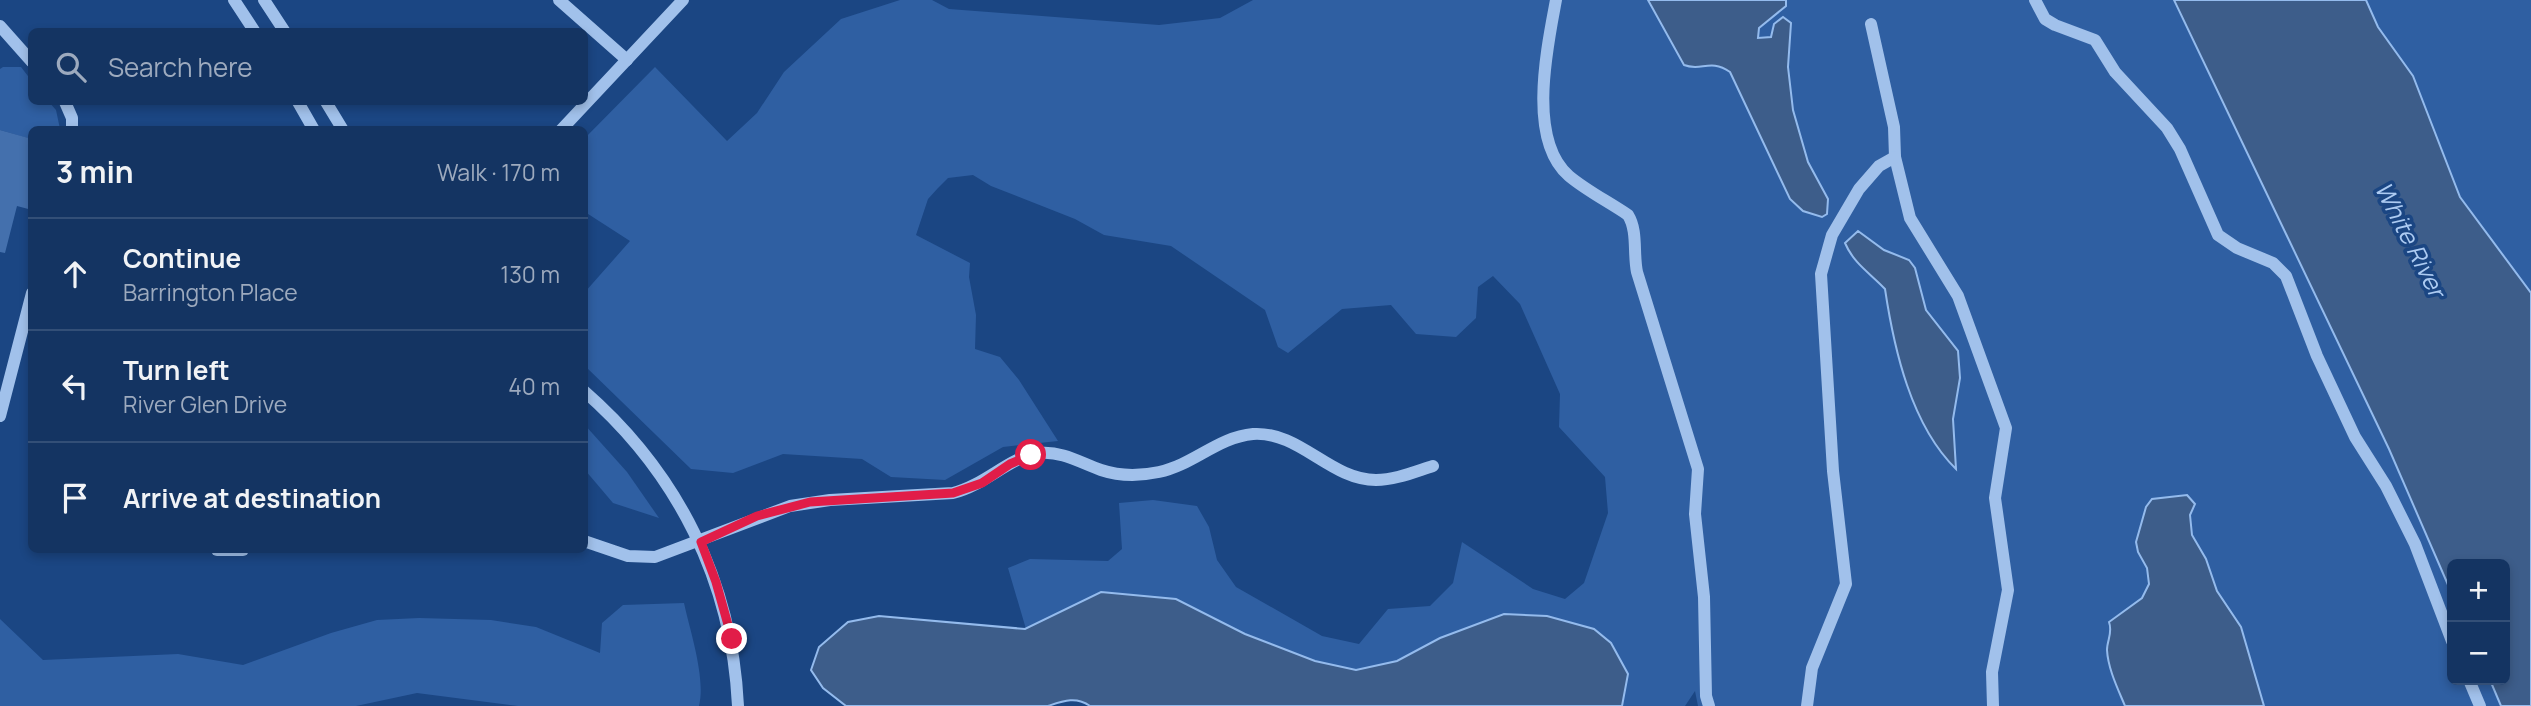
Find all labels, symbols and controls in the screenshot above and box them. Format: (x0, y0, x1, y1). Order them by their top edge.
search box (28, 28, 588, 105)
icon: search (52, 48, 90, 86)
text: Search here (108, 49, 253, 85)
text: 3 min (56, 151, 134, 192)
text: Walk · 170 m (437, 156, 560, 188)
water label: White River (2368, 176, 2456, 305)
text: Continue (123, 240, 241, 276)
icon: ahead (56, 255, 94, 293)
text: 130 m (500, 258, 560, 290)
text: Barrington Place (123, 276, 298, 308)
text: Turn left (123, 352, 230, 388)
icon: left (56, 367, 94, 405)
text: 40 m (508, 370, 560, 402)
text: River Glen Drive (123, 388, 287, 420)
route start (1015, 439, 1046, 470)
icon: arrive (56, 479, 94, 517)
text: Arrive at destination (123, 480, 381, 516)
map controls (2447, 559, 2510, 685)
button: + (2447, 559, 2510, 622)
button: − (2447, 622, 2510, 685)
route end (716, 623, 747, 654)

